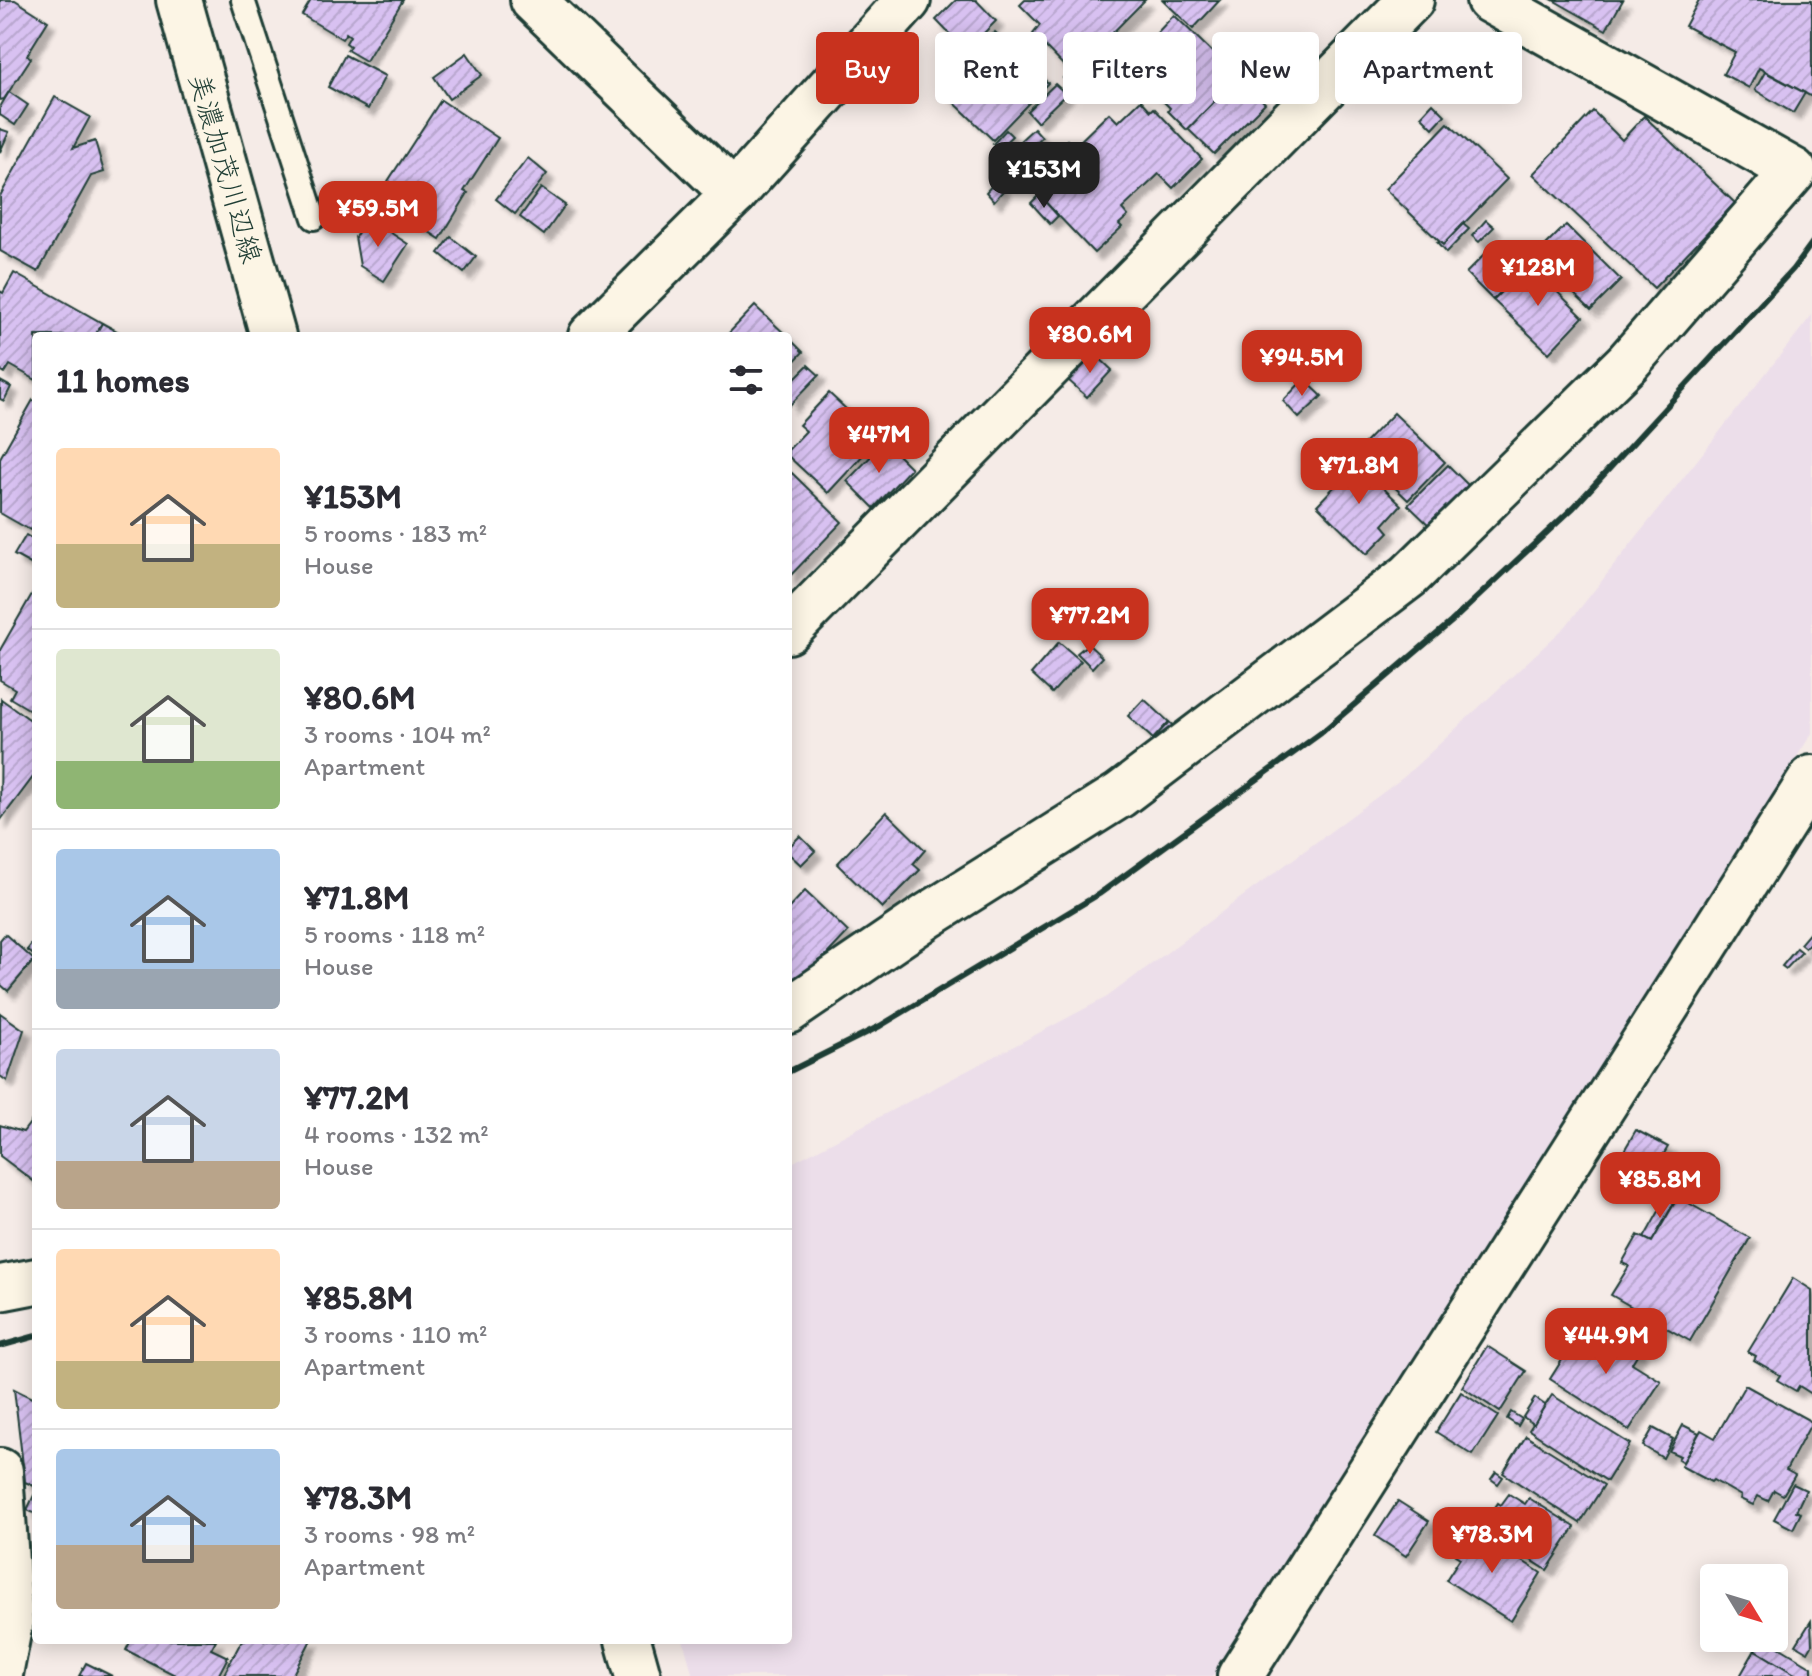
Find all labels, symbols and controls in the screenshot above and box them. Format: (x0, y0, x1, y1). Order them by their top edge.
chip: Buy (816, 32, 919, 104)
chip: Rent (935, 32, 1047, 104)
chip: Filters (1063, 32, 1196, 104)
chip: New (1212, 32, 1319, 104)
chip: Apartment (1335, 32, 1522, 104)
street label: 美濃加茂川辺線 (183, 69, 269, 267)
pin: ¥153M (988, 142, 1100, 210)
text: ¥153M (1007, 152, 1081, 184)
pin: ¥59.5M (313, 181, 443, 249)
text: ¥59.5M (337, 191, 419, 223)
pin: ¥128M (1482, 240, 1594, 308)
text: ¥128M (1501, 250, 1575, 282)
pin: ¥80.6M (1025, 307, 1155, 375)
text: ¥80.6M (1047, 317, 1133, 349)
pin: ¥94.5M (1237, 330, 1367, 398)
text: ¥94.5M (1260, 340, 1344, 372)
icon: filters (724, 358, 768, 402)
text: 11 homes (56, 360, 190, 401)
pin: ¥47M (832, 407, 926, 475)
text: ¥47M (847, 417, 911, 449)
pin: ¥71.8M (1294, 438, 1424, 506)
text: ¥71.8M (1319, 448, 1399, 480)
text: ¥153M (304, 476, 402, 517)
icon: home (120, 480, 216, 576)
text: 5 rooms · 183 m² (304, 517, 487, 549)
text: House (304, 549, 374, 581)
pin: ¥77.2M (1025, 588, 1155, 656)
text: ¥77.2M (1050, 598, 1130, 630)
text: ¥80.6M (304, 677, 416, 718)
icon: home (120, 681, 216, 777)
text: 3 rooms · 104 m² (304, 718, 491, 750)
text: Apartment (304, 750, 425, 782)
text: ¥71.8M (304, 877, 409, 918)
icon: home (120, 881, 216, 977)
text: 5 rooms · 118 m² (304, 918, 485, 950)
text: House (304, 950, 374, 982)
text: ¥77.2M (304, 1077, 410, 1118)
icon: home (120, 1081, 216, 1177)
text: 4 rooms · 132 m² (304, 1118, 489, 1150)
text: House (304, 1150, 374, 1182)
pin: ¥85.8M (1595, 1152, 1725, 1220)
text: ¥85.8M (1618, 1162, 1702, 1194)
text: ¥85.8M (304, 1277, 413, 1318)
icon: home (120, 1281, 216, 1377)
pin: ¥44.9M (1541, 1308, 1671, 1376)
text: 3 rooms · 110 m² (304, 1318, 487, 1350)
text: ¥44.9M (1563, 1318, 1649, 1350)
text: Apartment (304, 1350, 425, 1382)
text: ¥78.3M (304, 1477, 412, 1518)
icon: home (120, 1481, 216, 1577)
pin: ¥78.3M (1427, 1507, 1557, 1575)
text: ¥78.3M (1451, 1517, 1533, 1549)
text: 3 rooms · 98 m² (304, 1518, 475, 1550)
text: Apartment (304, 1550, 425, 1582)
north arrow (1700, 1564, 1788, 1652)
map controls (1700, 1564, 1788, 1652)

